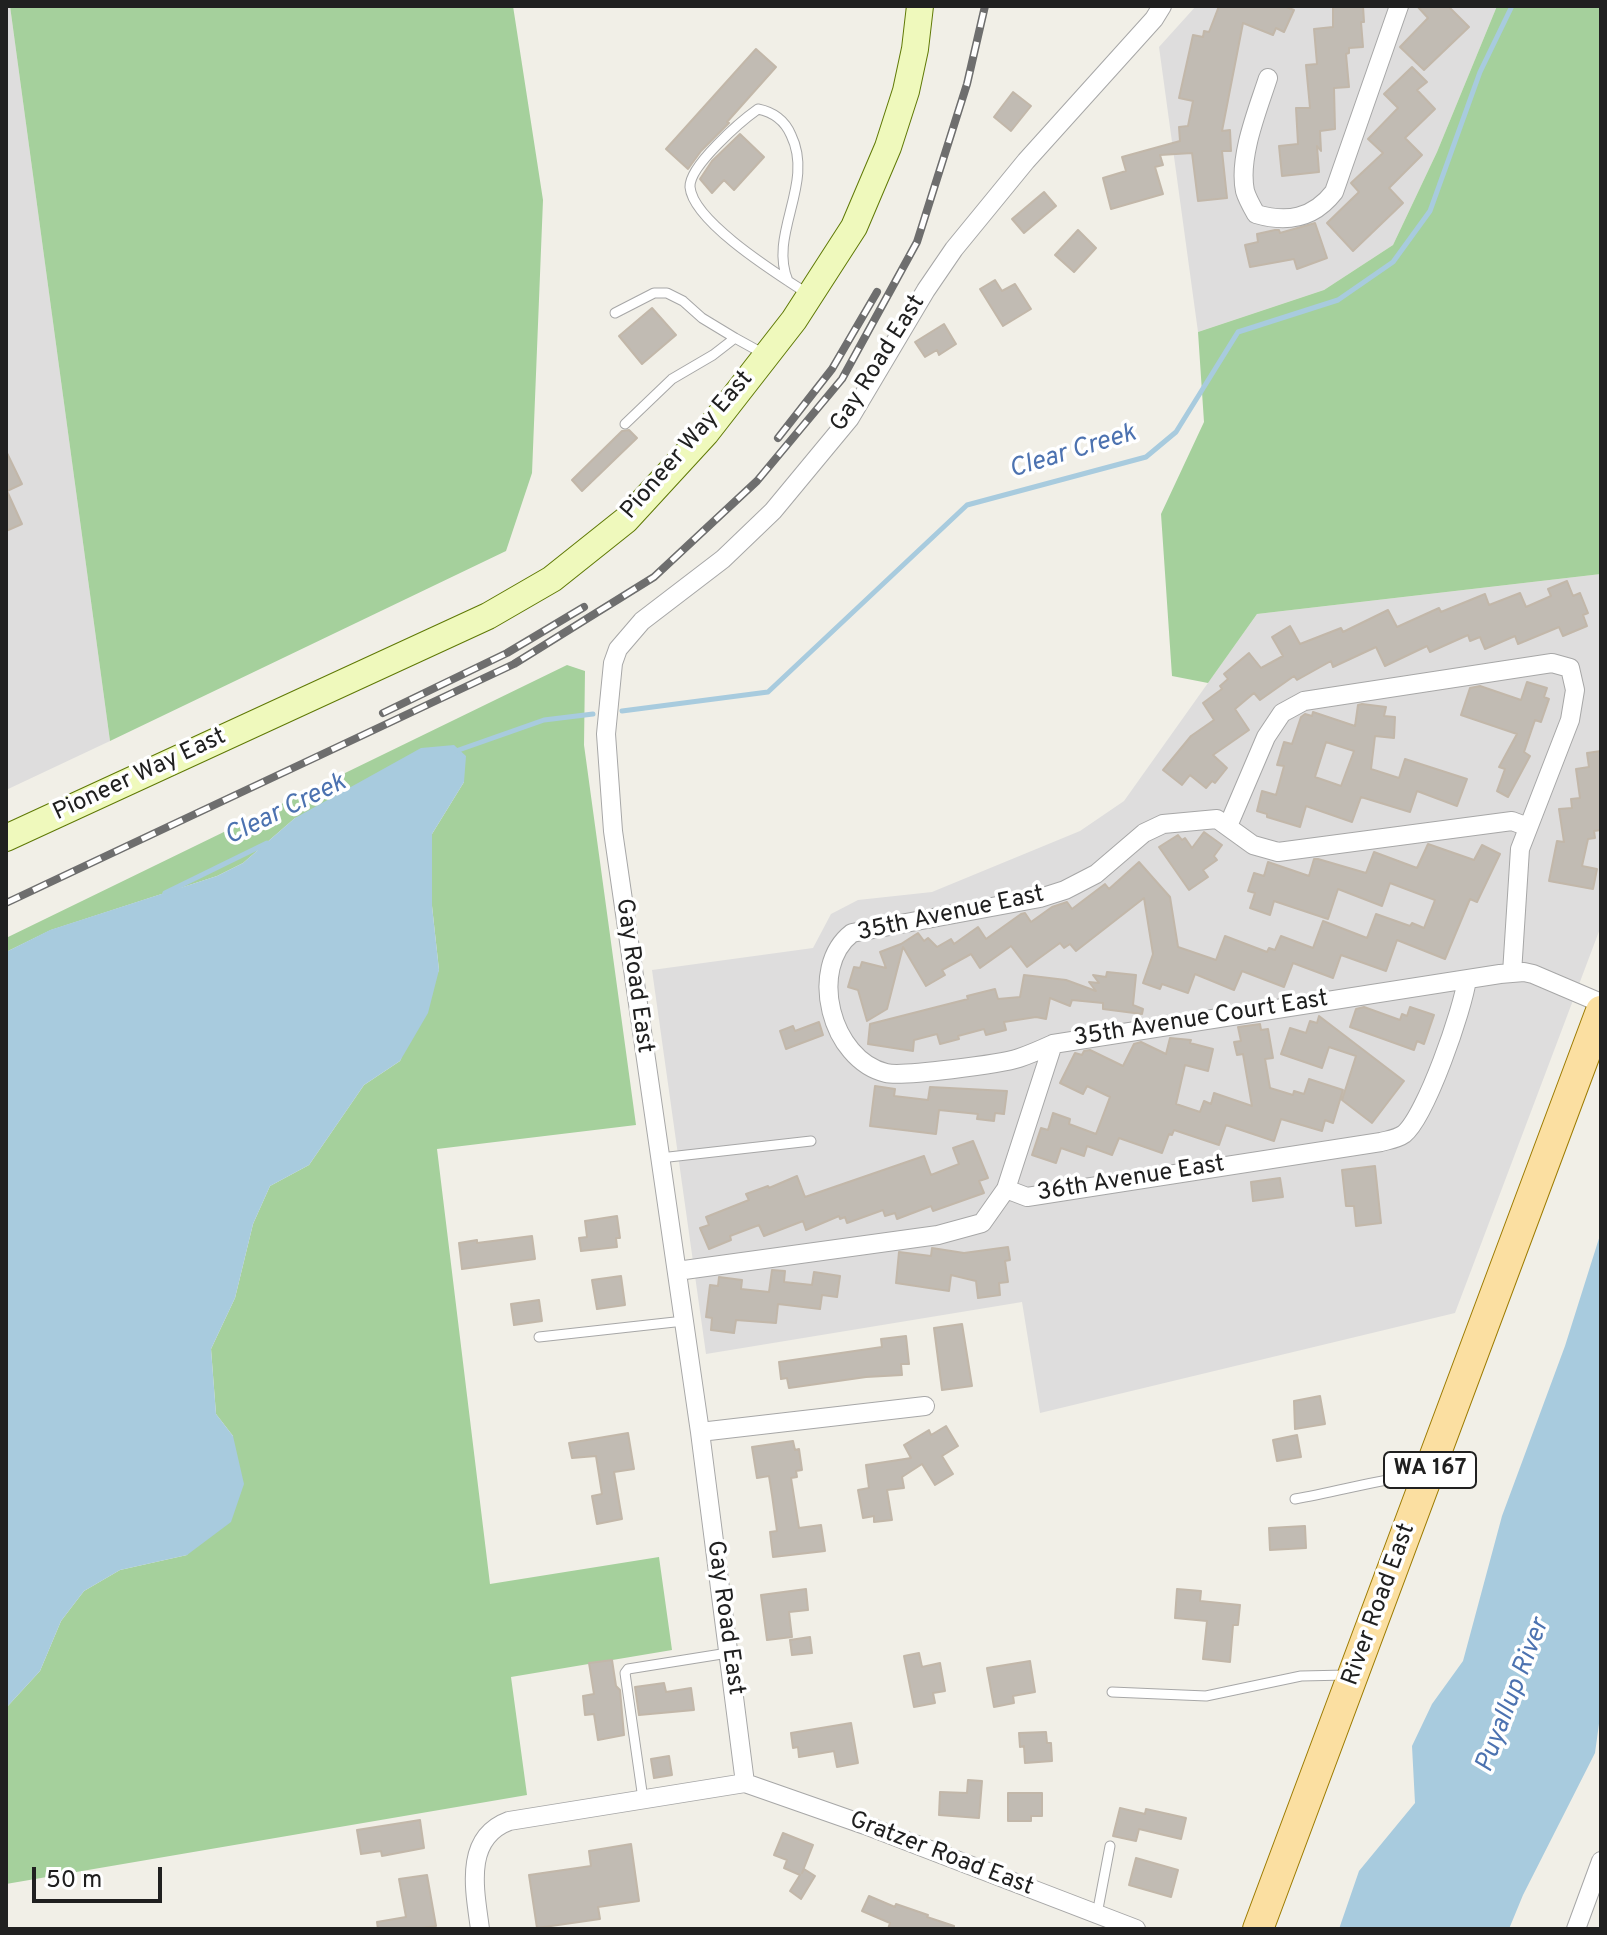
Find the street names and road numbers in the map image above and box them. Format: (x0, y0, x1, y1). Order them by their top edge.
street label: Gay Road East (826, 290, 932, 438)
street label: Pioneer Way East (616, 366, 760, 526)
street label: Pioneer Way East (49, 723, 231, 829)
street label: 35th Avenue East (855, 881, 1047, 949)
street label: Gay Road East (608, 897, 658, 1055)
street label: 35th Avenue Court East (1072, 986, 1330, 1054)
street label: 36th Avenue East (1035, 1151, 1227, 1209)
road number: WA 167 (1384, 1452, 1476, 1488)
street label: River Road East (1337, 1520, 1423, 1690)
street label: Gay Road East (699, 1539, 749, 1697)
street label: Gratzer Road East (845, 1807, 1037, 1903)

